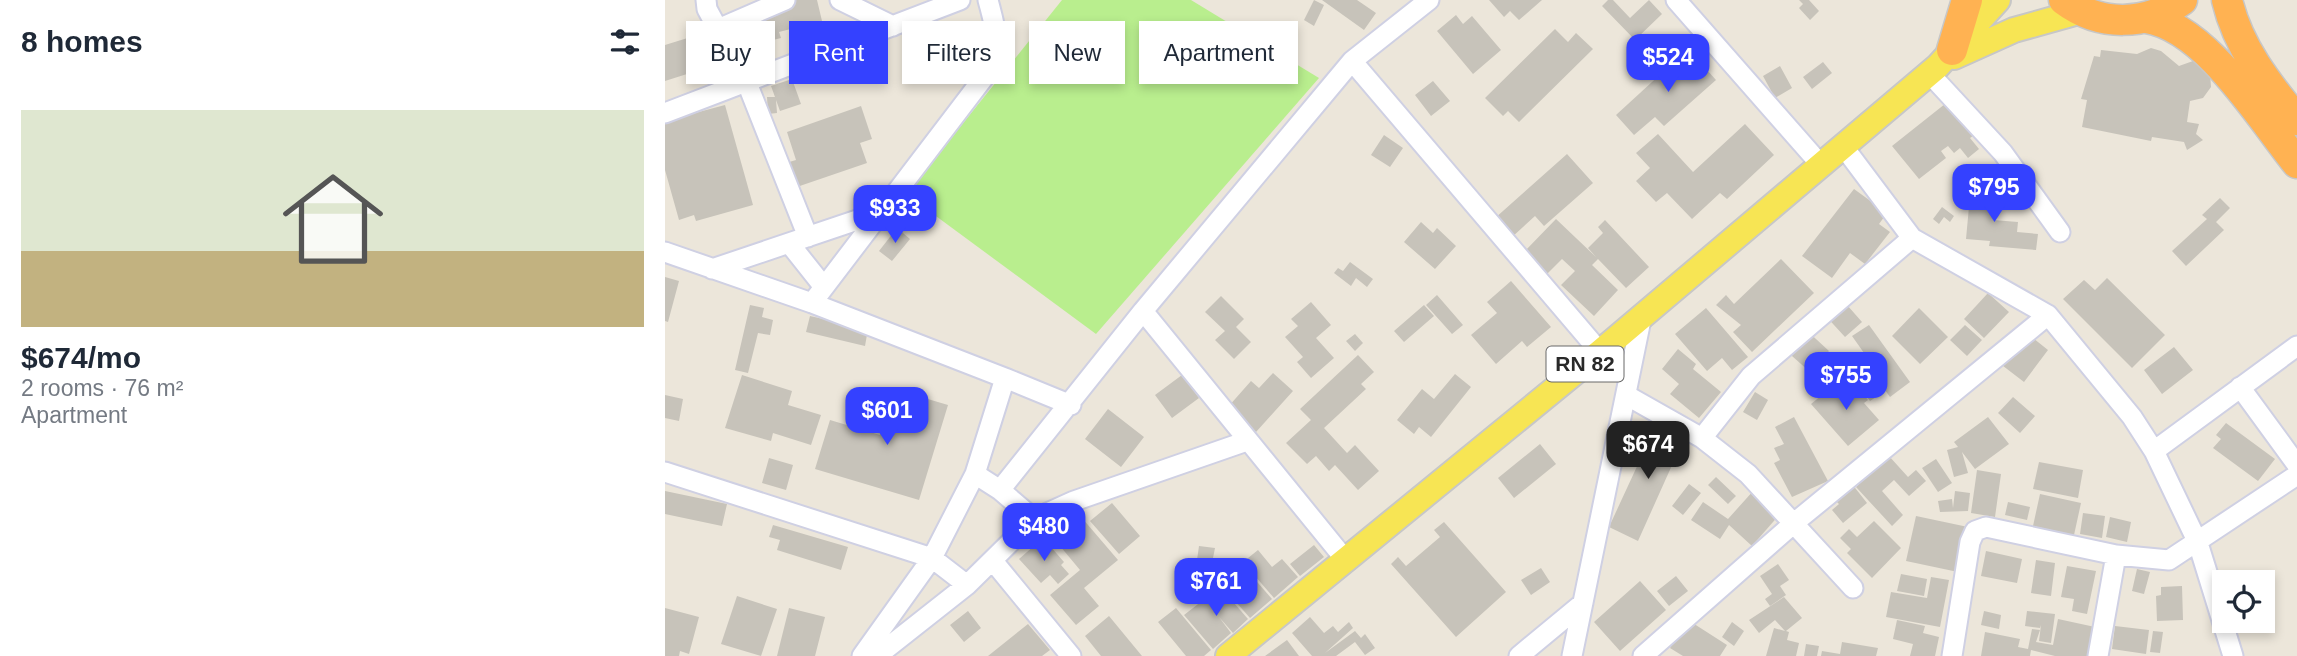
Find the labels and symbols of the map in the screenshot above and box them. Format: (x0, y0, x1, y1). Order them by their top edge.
pin: $524 (1627, 34, 1709, 94)
pin: $795 (1953, 164, 2035, 224)
pin: $933 (854, 186, 936, 245)
road number: RN 82 (1546, 346, 1623, 382)
pin: $755 (1805, 352, 1887, 412)
pin: $601 (846, 388, 928, 447)
pin: $674 (1607, 421, 1689, 481)
pin: $480 (1003, 504, 1085, 563)
pin: $761 (1175, 558, 1257, 618)

